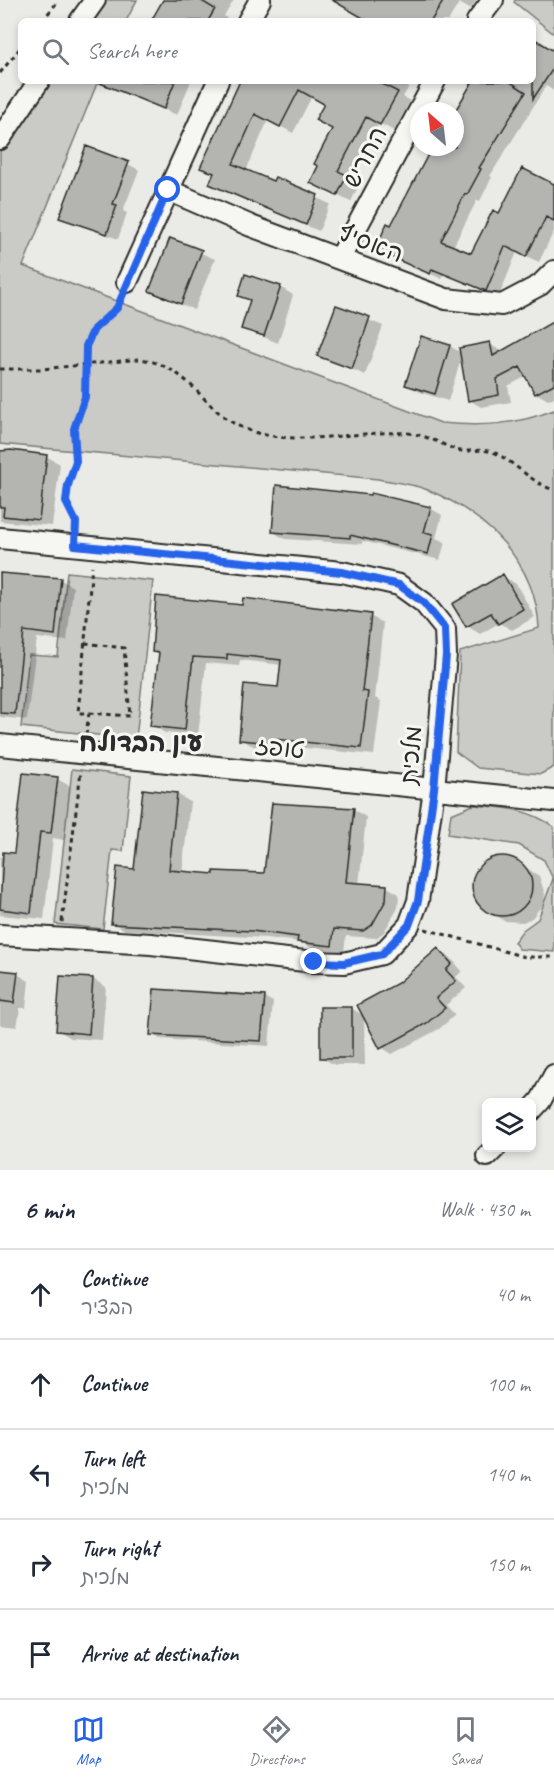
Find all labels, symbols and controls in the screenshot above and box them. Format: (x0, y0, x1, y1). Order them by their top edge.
search box (18, 18, 536, 84)
icon: search (39, 35, 72, 68)
text: Search here (87, 37, 177, 65)
north arrow (410, 102, 464, 156)
street label: החריש (336, 121, 394, 193)
route start (154, 176, 180, 202)
street label: האסיף (334, 217, 408, 269)
street label: מלכית (393, 724, 429, 788)
district label: עין הבדולח (79, 726, 203, 759)
street label: טופז (254, 730, 306, 766)
route end (300, 948, 326, 974)
map controls (482, 1098, 536, 1152)
button: layers (482, 1098, 536, 1152)
text: 6 min (24, 1193, 74, 1226)
text: Walk · 430 m (440, 1197, 530, 1222)
text: Continue (81, 1265, 147, 1293)
icon: ahead (24, 1278, 57, 1311)
text: 40 m (496, 1282, 530, 1307)
text: הבציר (81, 1295, 133, 1320)
icon: ahead (24, 1368, 57, 1401)
text: Continue (81, 1370, 147, 1398)
text: 100 m (487, 1372, 530, 1397)
text: Turn left (81, 1445, 145, 1473)
icon: left (24, 1458, 57, 1491)
text: 140 m (487, 1462, 530, 1487)
text: מלכית (81, 1475, 130, 1500)
text: Turn right (81, 1535, 158, 1563)
icon: right (24, 1548, 57, 1581)
text: 150 m (487, 1552, 530, 1577)
text: מלכית (81, 1565, 130, 1590)
icon: arrive (24, 1638, 57, 1671)
text: Arrive at destination (81, 1640, 238, 1668)
tab: Map (72, 1713, 105, 1769)
tab: Directions (249, 1713, 305, 1769)
tab: Saved (449, 1713, 482, 1769)

